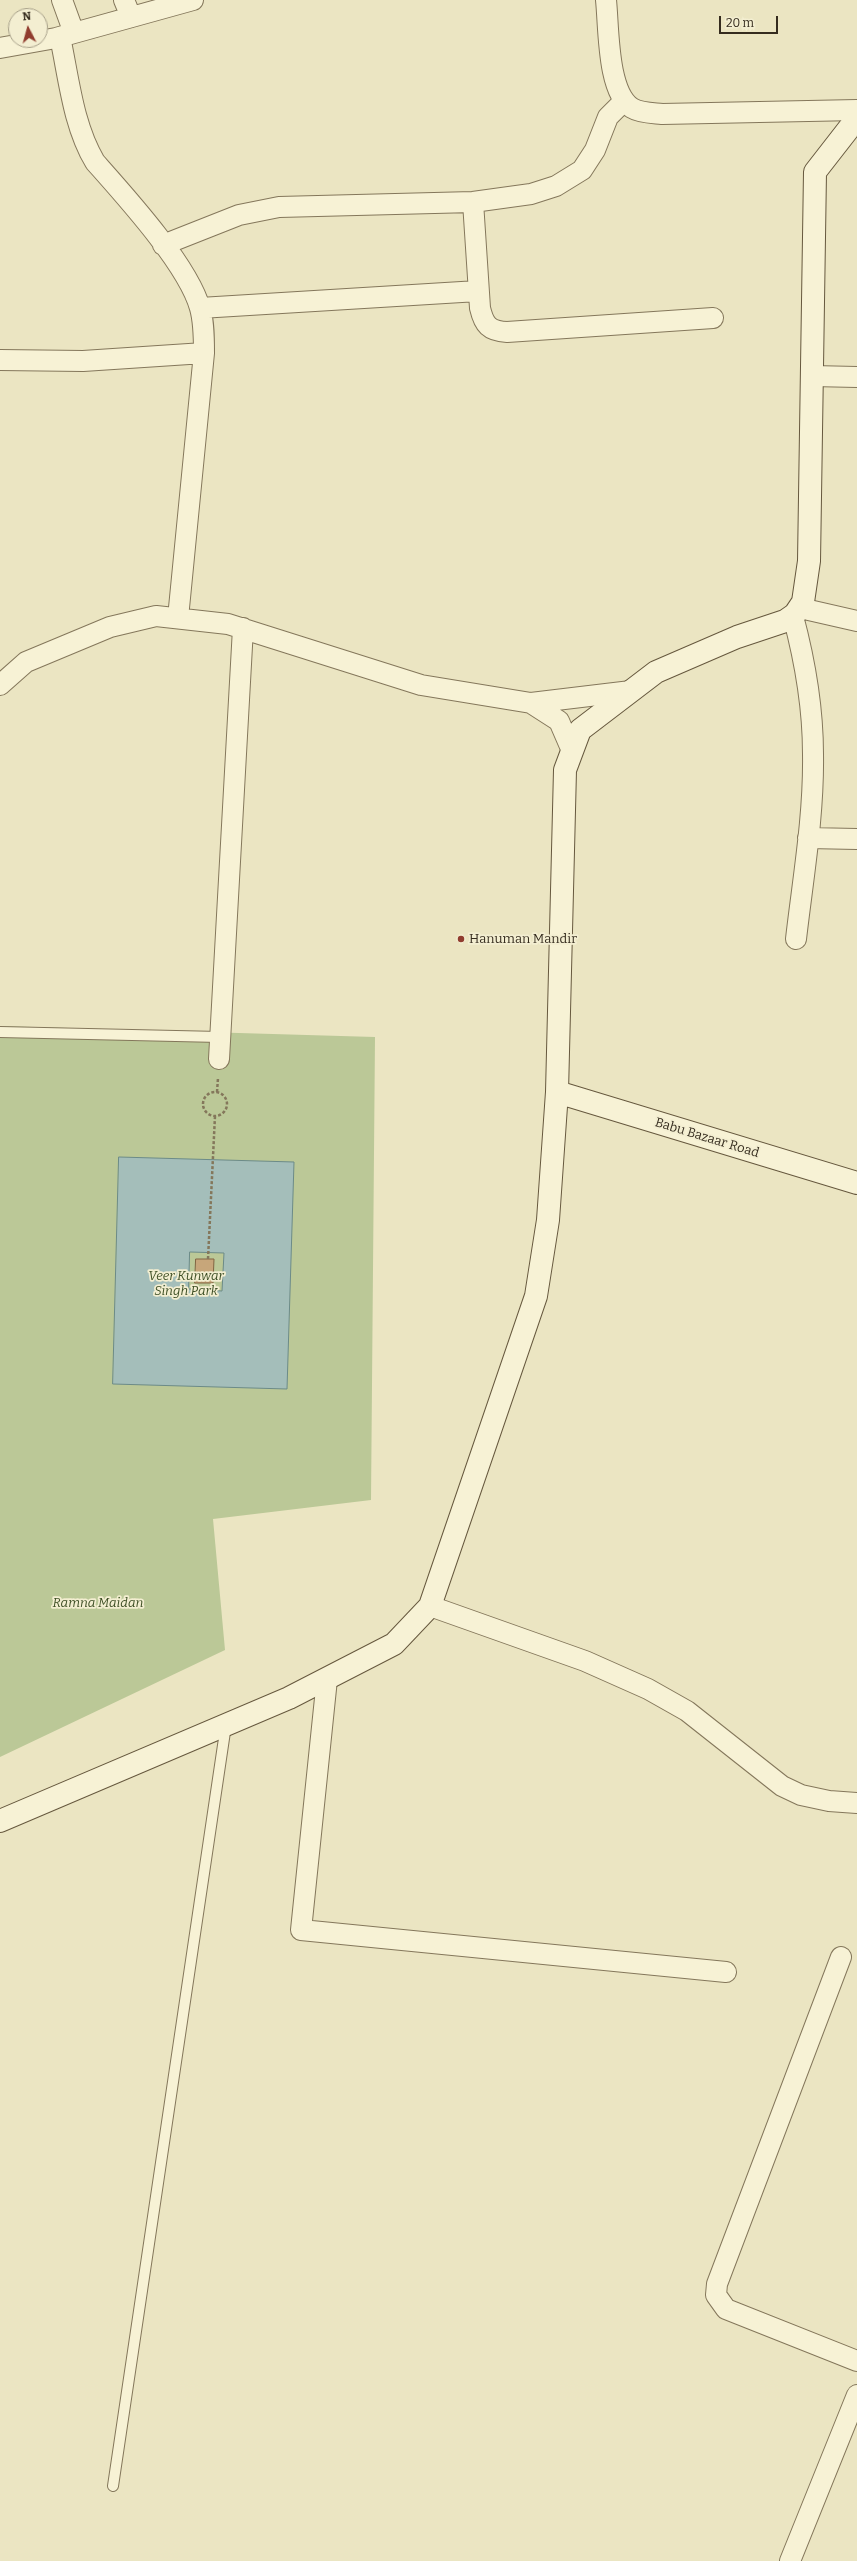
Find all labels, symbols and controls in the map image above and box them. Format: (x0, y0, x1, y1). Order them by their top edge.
north arrow (8, 8, 48, 48)
scale bar (721, 8, 780, 34)
text: N (22, 10, 32, 23)
text: 20 m (726, 16, 754, 30)
place label: Hanuman Mandir (469, 931, 577, 947)
marker: Hanuman Mandir (456, 934, 466, 944)
street label: Babu Bazaar Road (653, 1115, 761, 1161)
park label: Veer Kunwar Singh Park (148, 1268, 224, 1299)
park label: Ramna Maidan (53, 1595, 143, 1611)

